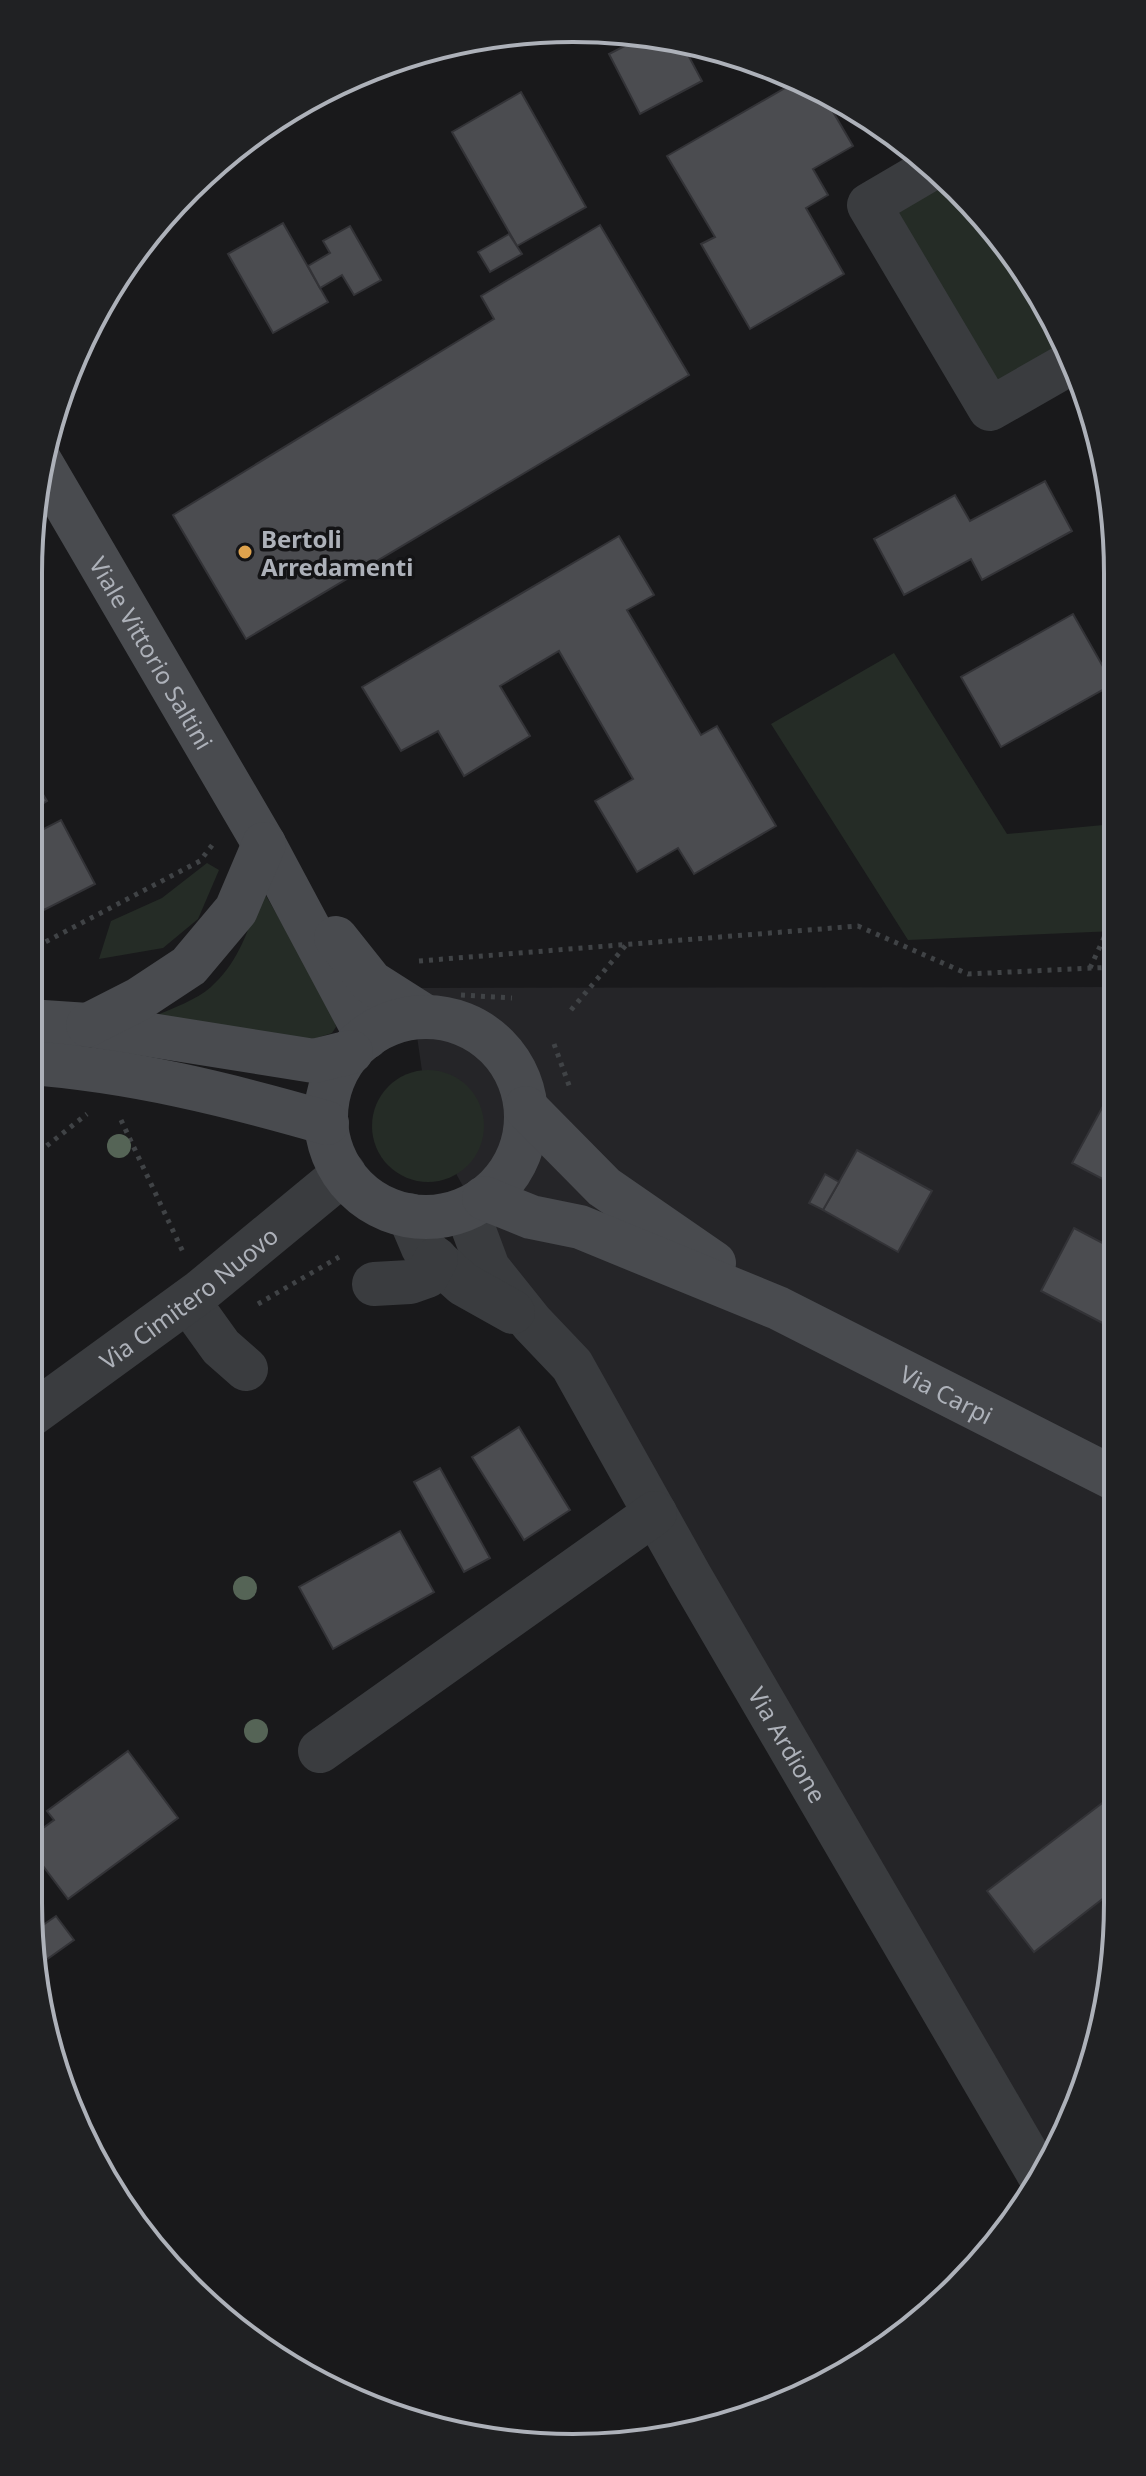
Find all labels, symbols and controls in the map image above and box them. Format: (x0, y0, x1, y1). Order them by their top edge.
place label: Bertoli Arredamenti (261, 522, 413, 583)
marker: Bertoli Arredamenti (236, 543, 254, 561)
street label: Viale Vittorio Saltini (83, 550, 221, 755)
street label: Via Cimitero Nuovo (92, 1218, 284, 1376)
street label: Via Carpi (895, 1356, 999, 1431)
street label: Via Ardione (741, 1680, 835, 1808)

